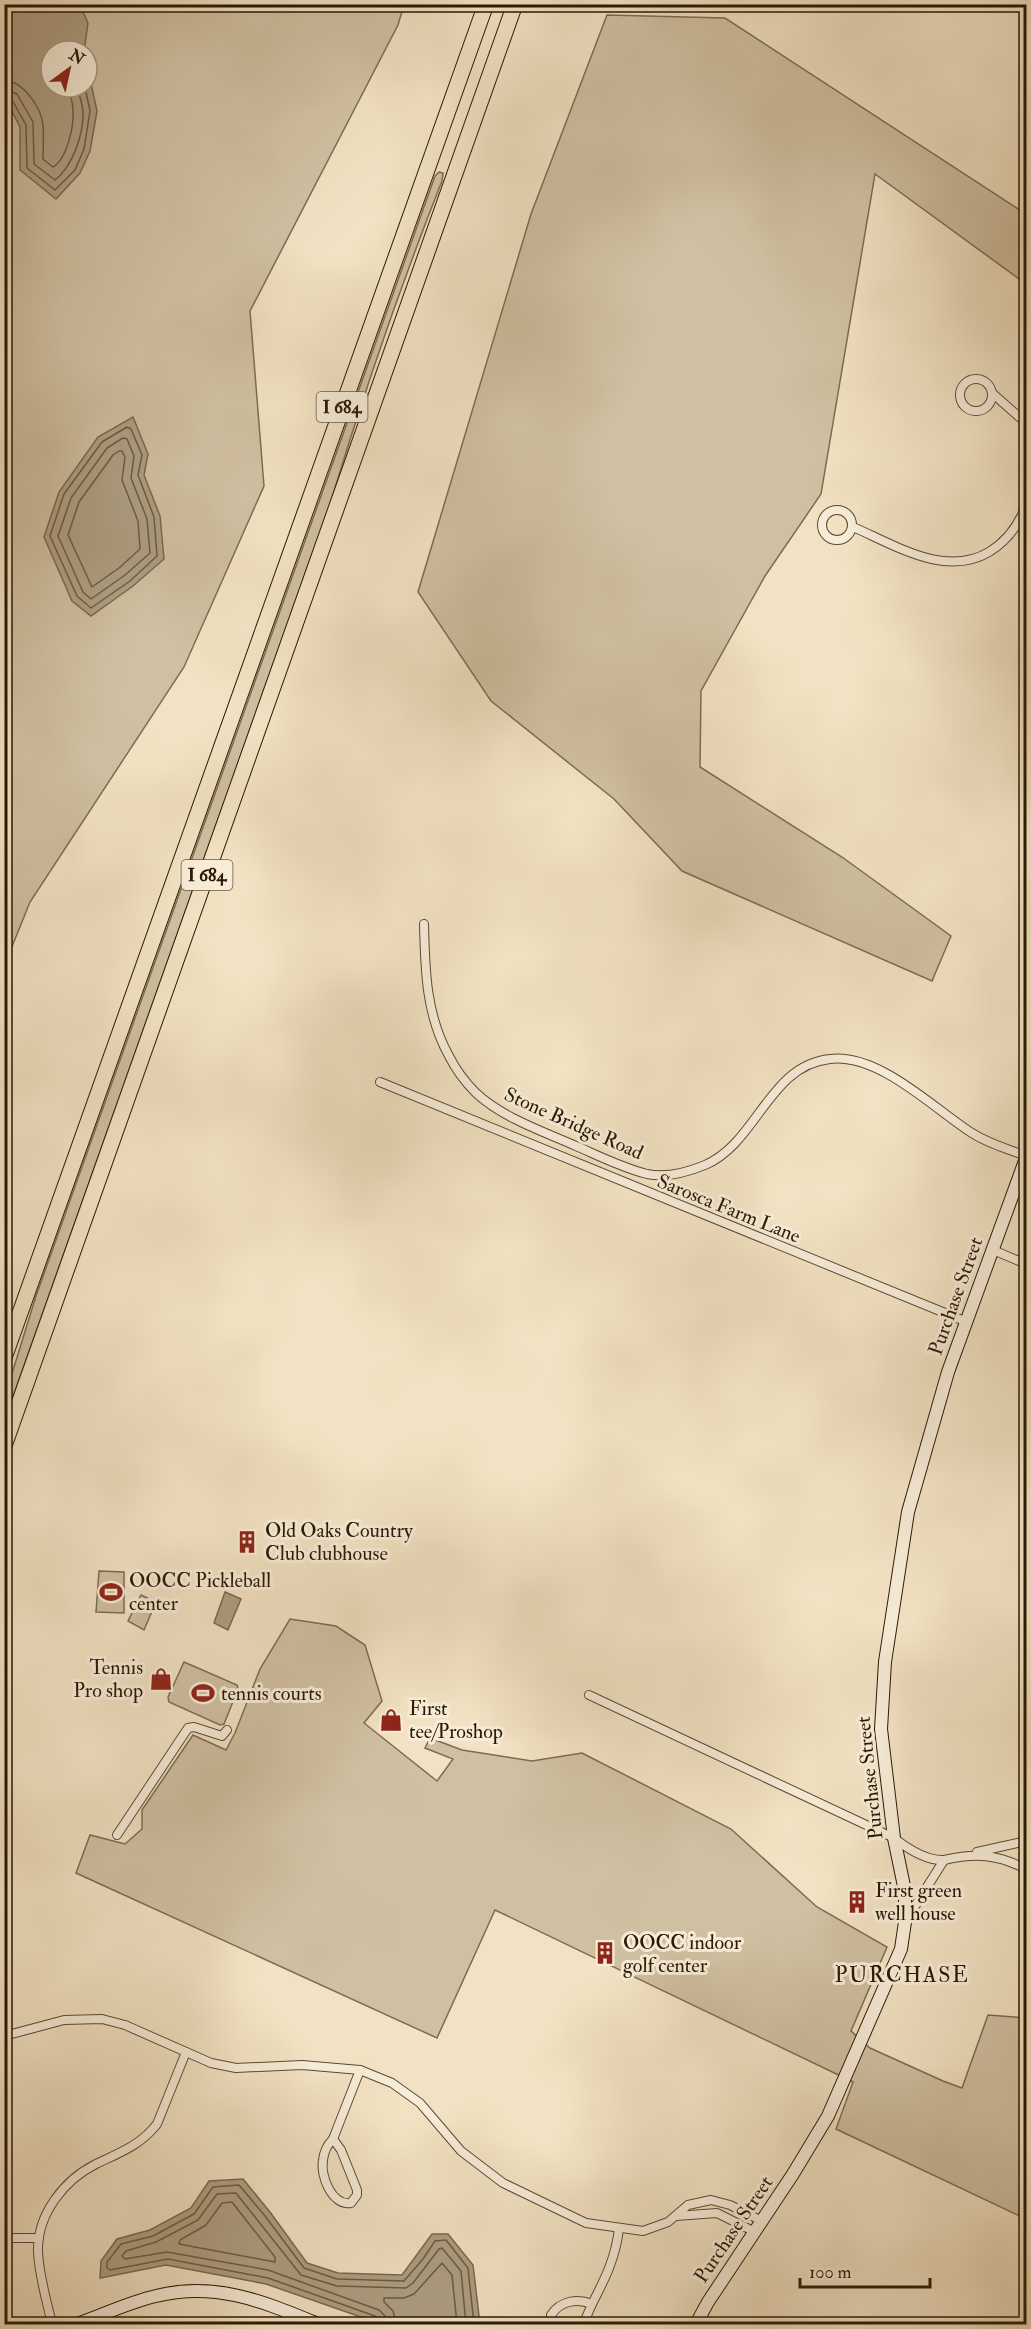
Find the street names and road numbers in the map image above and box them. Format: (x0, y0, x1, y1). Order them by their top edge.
road number: I 684 (316, 392, 368, 422)
road number: I 684 (182, 860, 232, 890)
street label: Stone Bridge Road (500, 1082, 647, 1165)
street label: Sarosca Farm Lane (653, 1168, 804, 1249)
street label: Purchase Street (923, 1233, 989, 1359)
street label: Purchase Street (851, 1715, 888, 1841)
street label: Purchase Street (688, 2171, 779, 2288)

